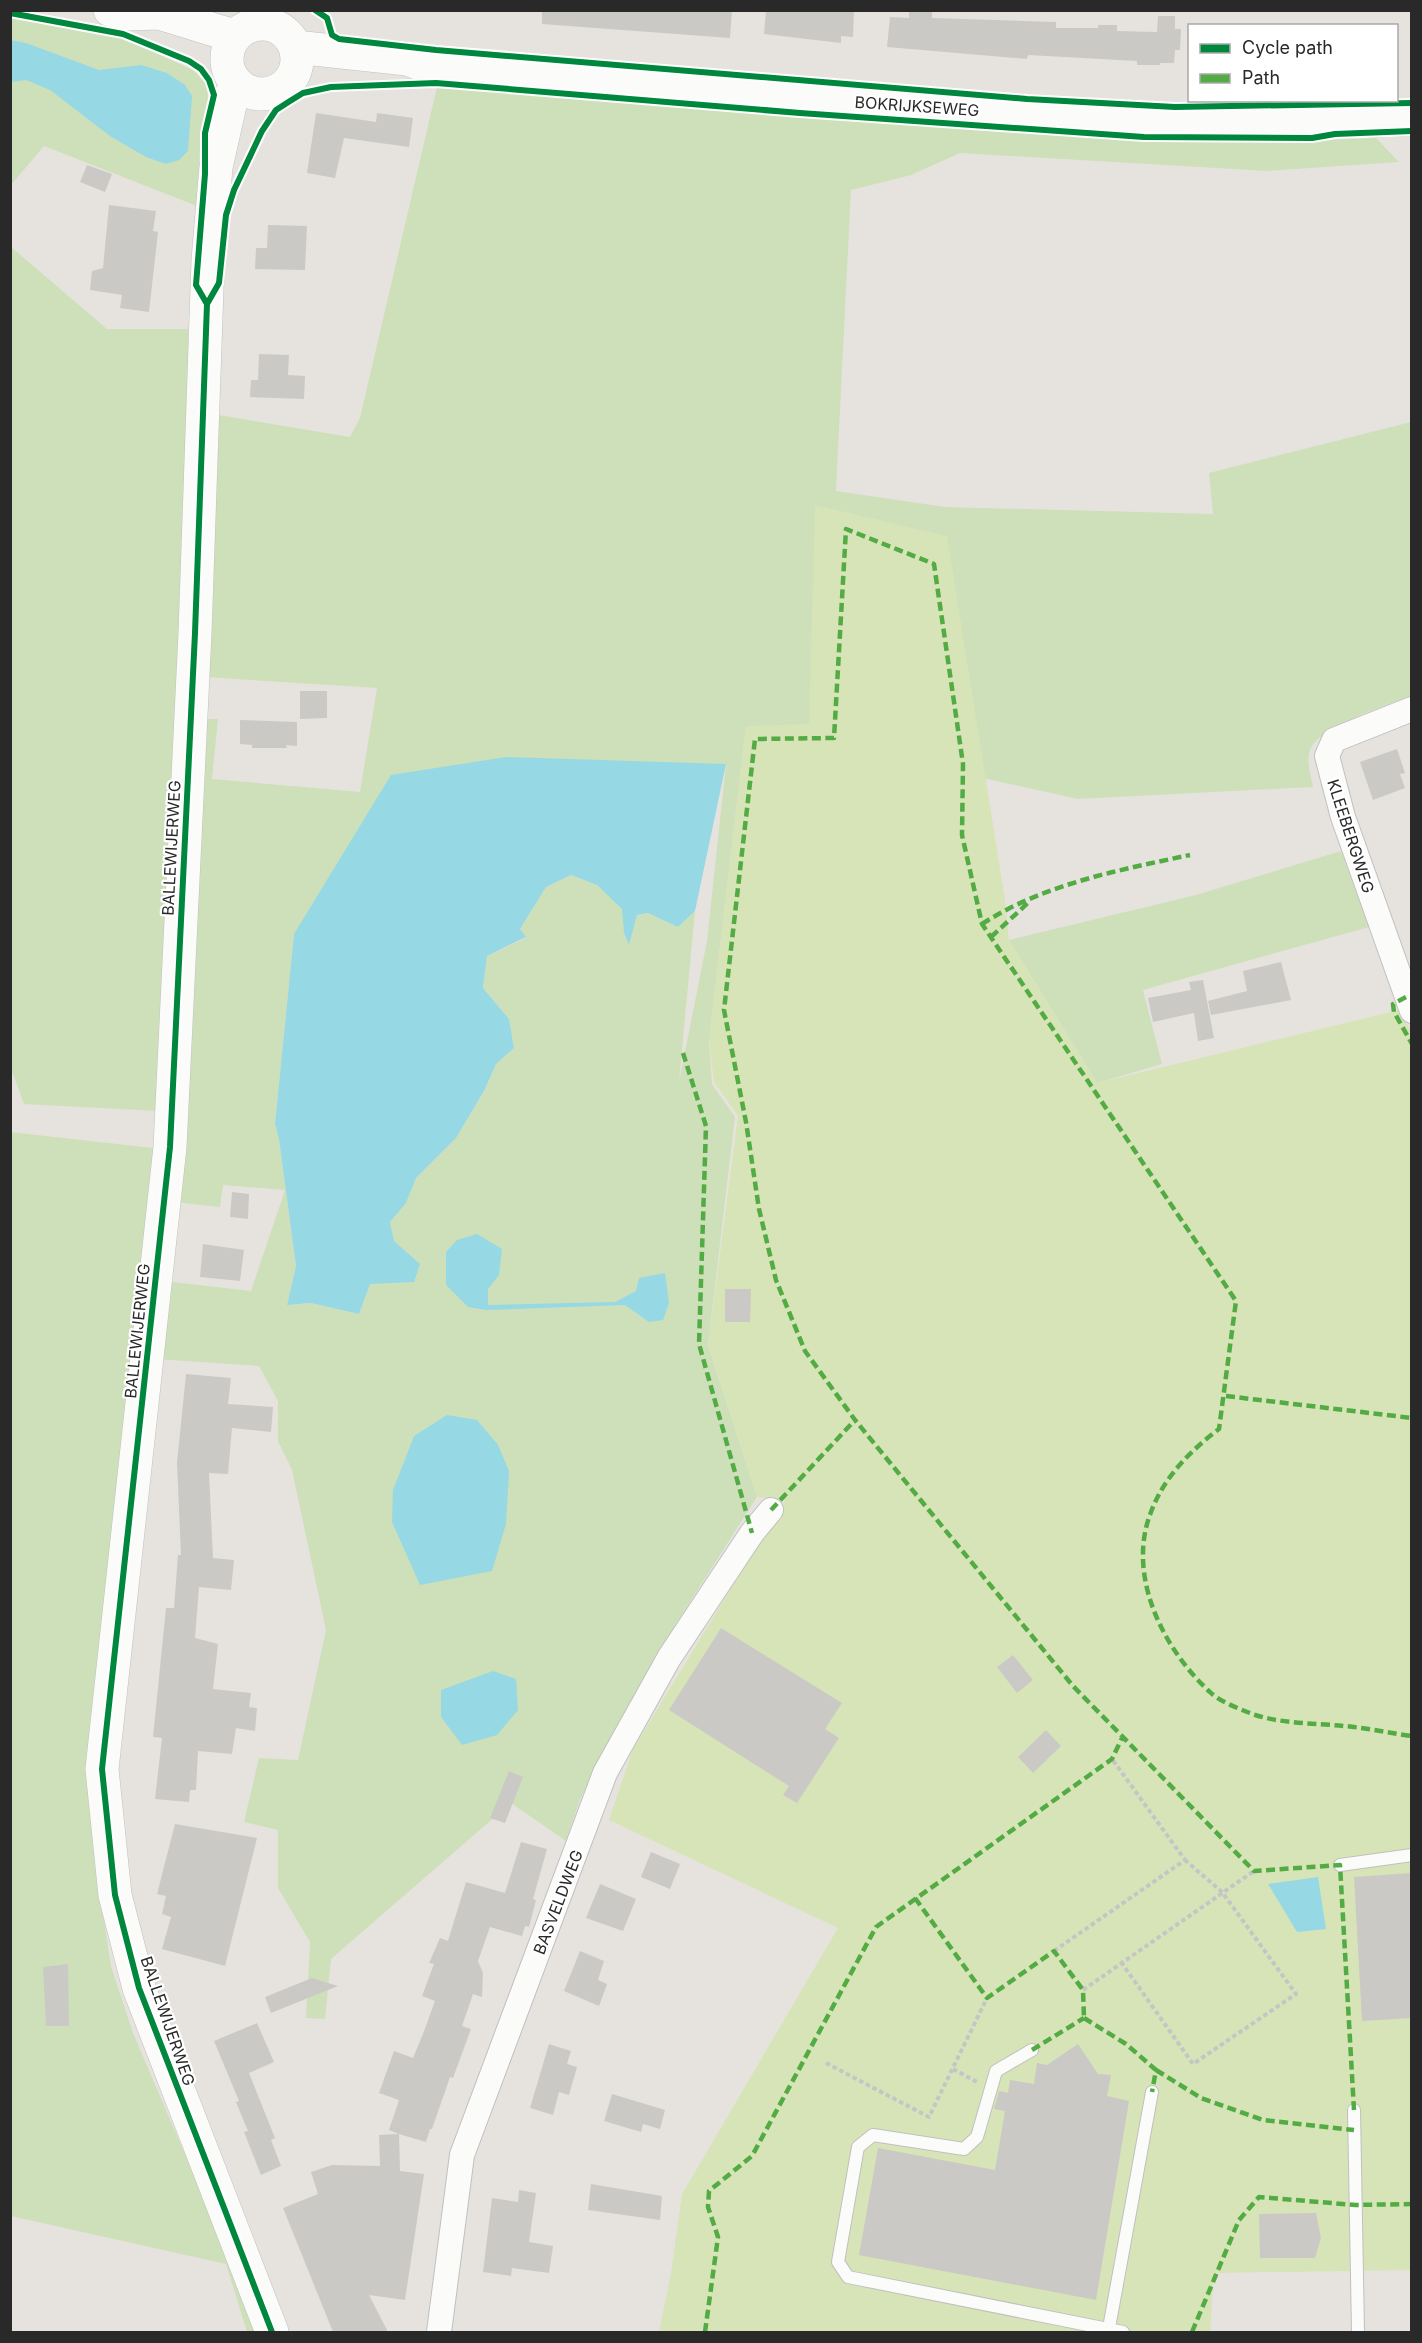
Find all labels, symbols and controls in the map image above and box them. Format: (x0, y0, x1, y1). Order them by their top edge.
legend (1188, 24, 1398, 102)
text: Cycle path (1242, 37, 1333, 58)
text: Path (1242, 67, 1280, 88)
street label: BOKRIJKSEWEG (854, 92, 980, 120)
street label: KLEEBERGWEG (1323, 776, 1379, 896)
street label: BALLEWIJERWEG (157, 780, 185, 916)
street label: BALLEWIJERWEG (120, 1262, 154, 1400)
street label: BASVELDWEG (529, 1847, 587, 1957)
street label: BALLEWIJERWEG (136, 1954, 200, 2088)

